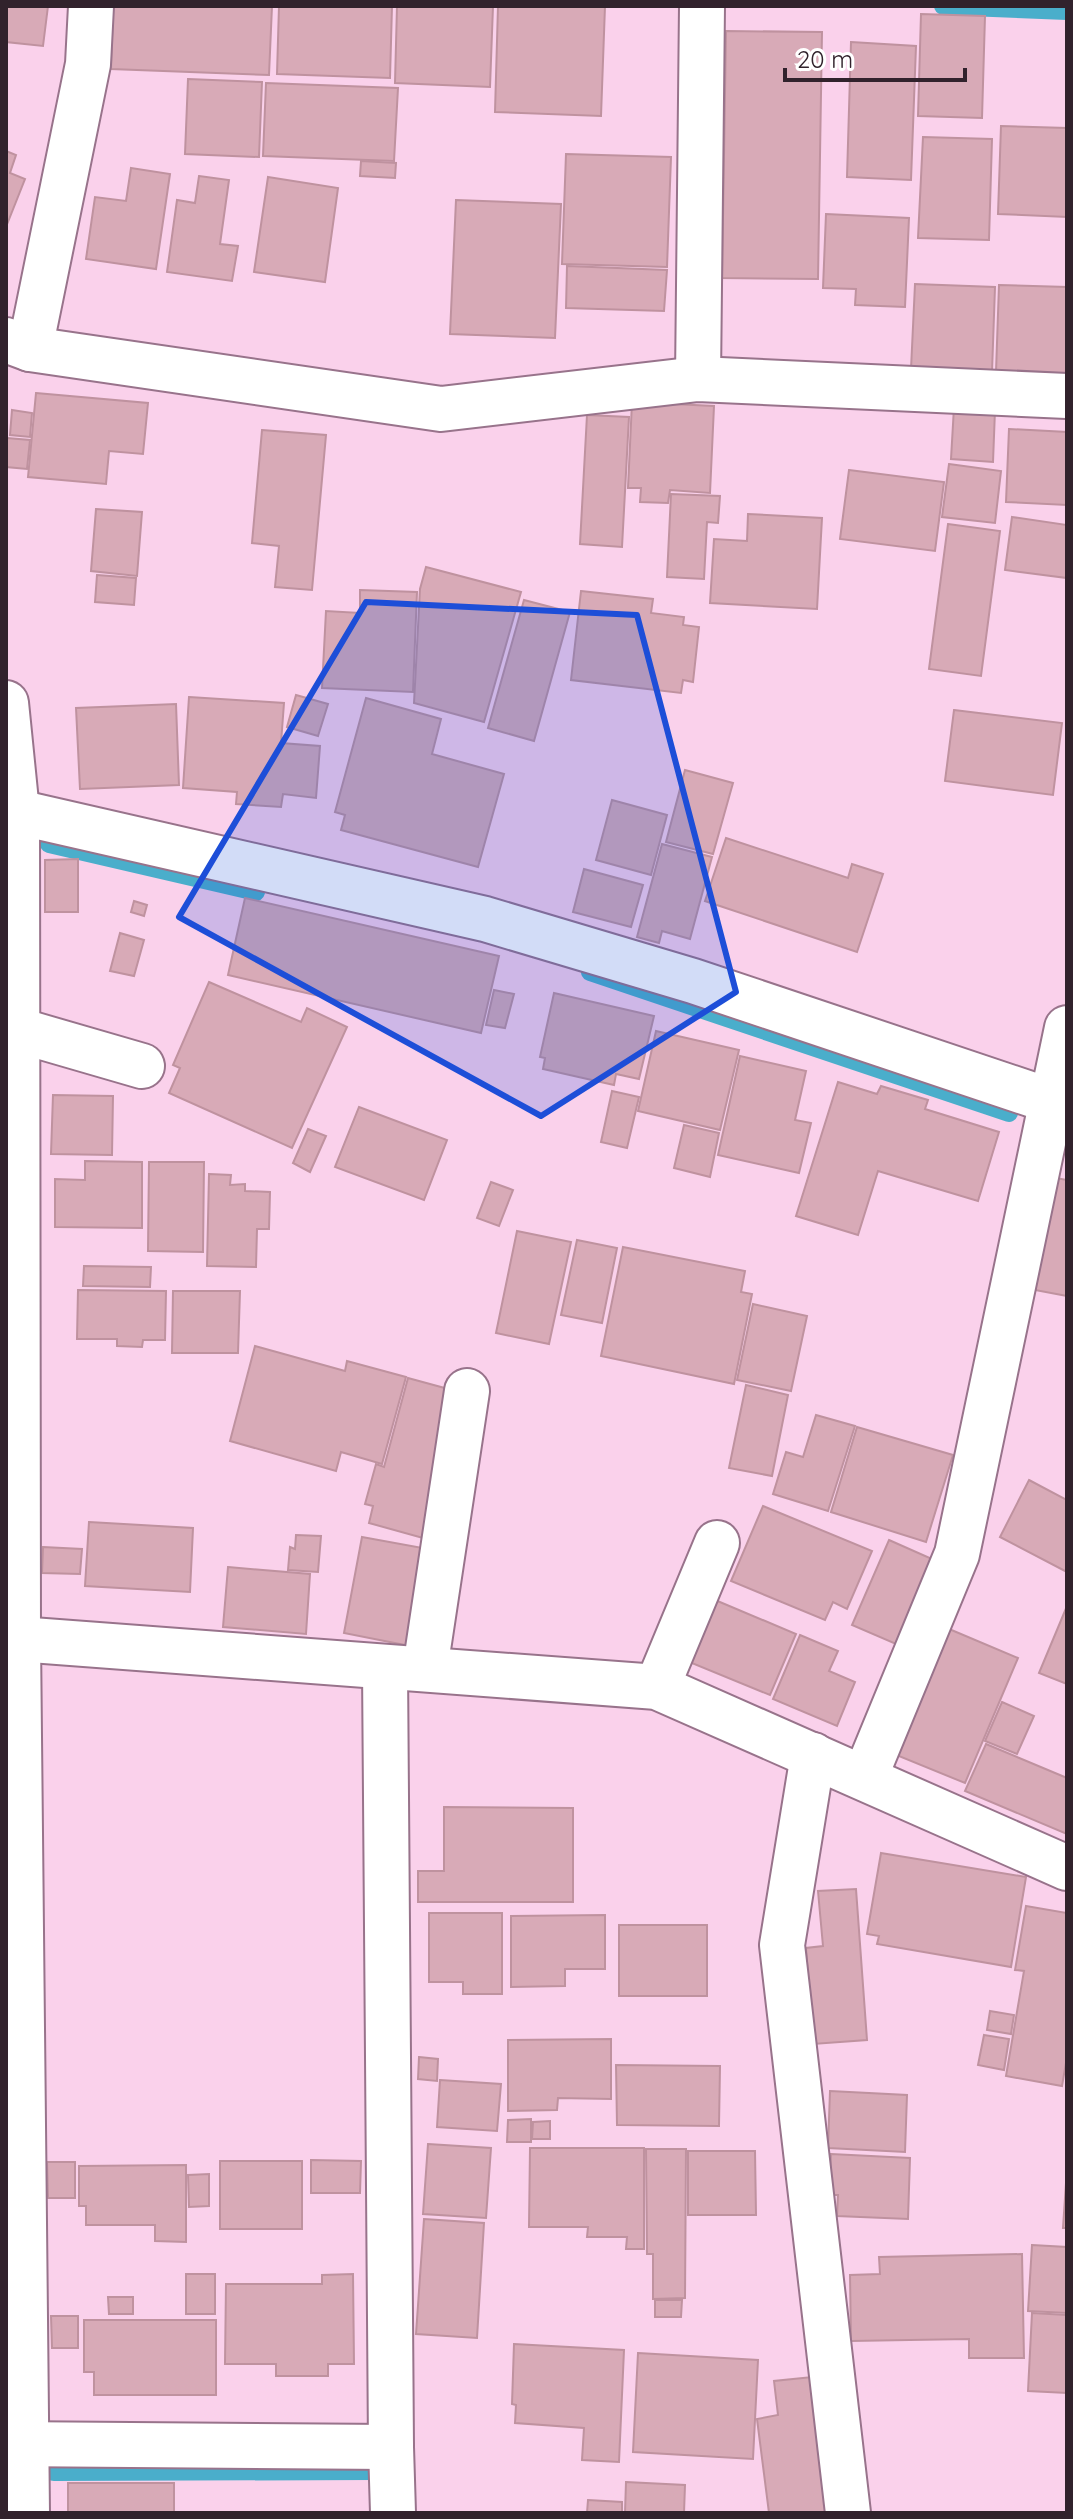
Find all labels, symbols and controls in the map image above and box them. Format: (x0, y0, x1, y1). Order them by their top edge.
scale bar (785, 32, 965, 82)
text: 20 m (797, 44, 853, 74)

